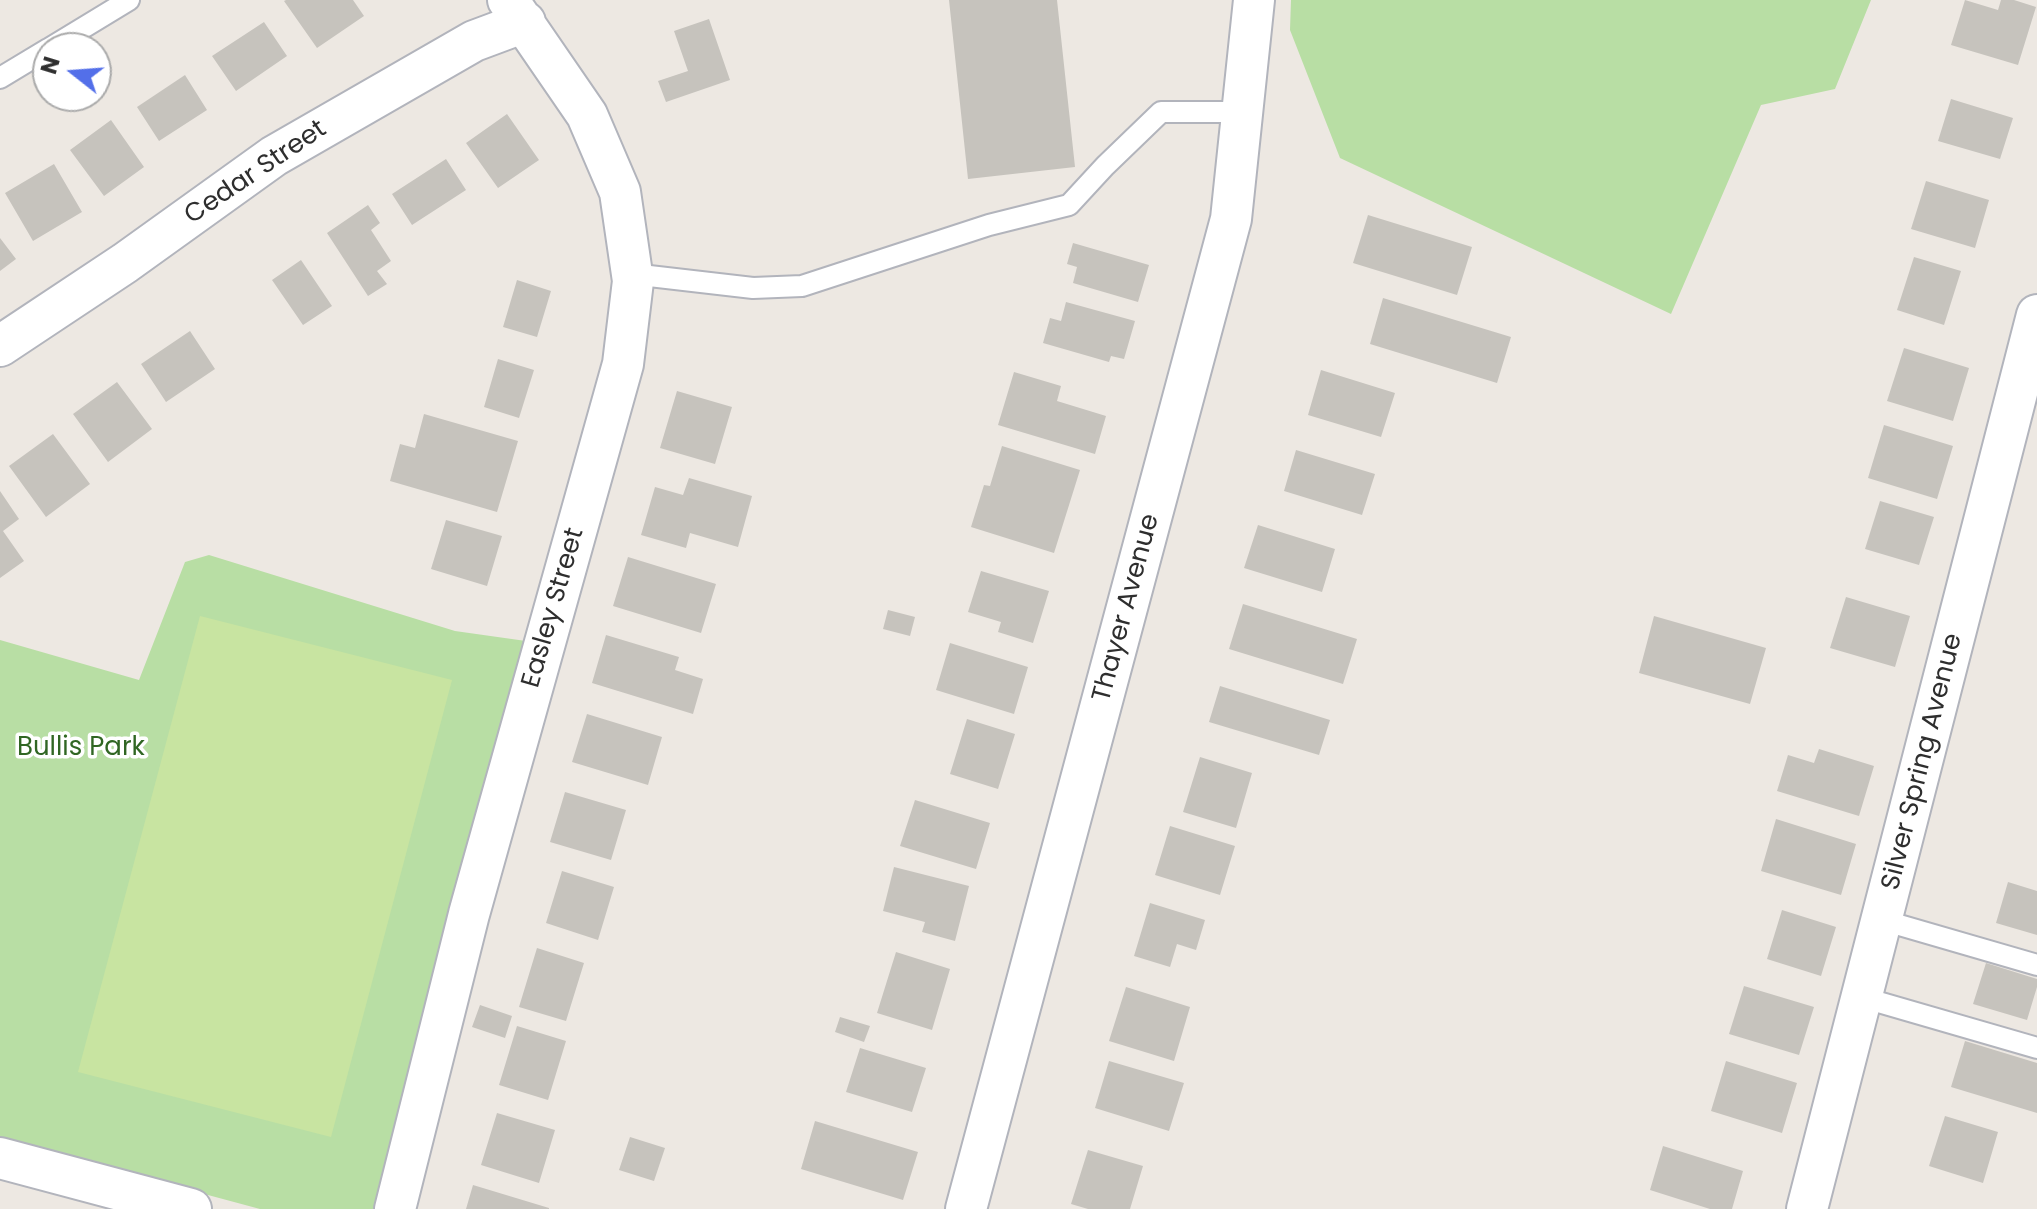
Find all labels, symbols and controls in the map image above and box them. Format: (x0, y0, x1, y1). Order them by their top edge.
north arrow (32, 32, 112, 112)
text: N (33, 53, 68, 78)
street label: Cedar Street (179, 114, 333, 232)
street label: Thayer Avenue (1087, 511, 1167, 705)
street label: Easley Street (516, 525, 592, 691)
street label: Silver Spring Avenue (1876, 631, 1970, 893)
park label: Bullis Park (17, 732, 145, 764)

